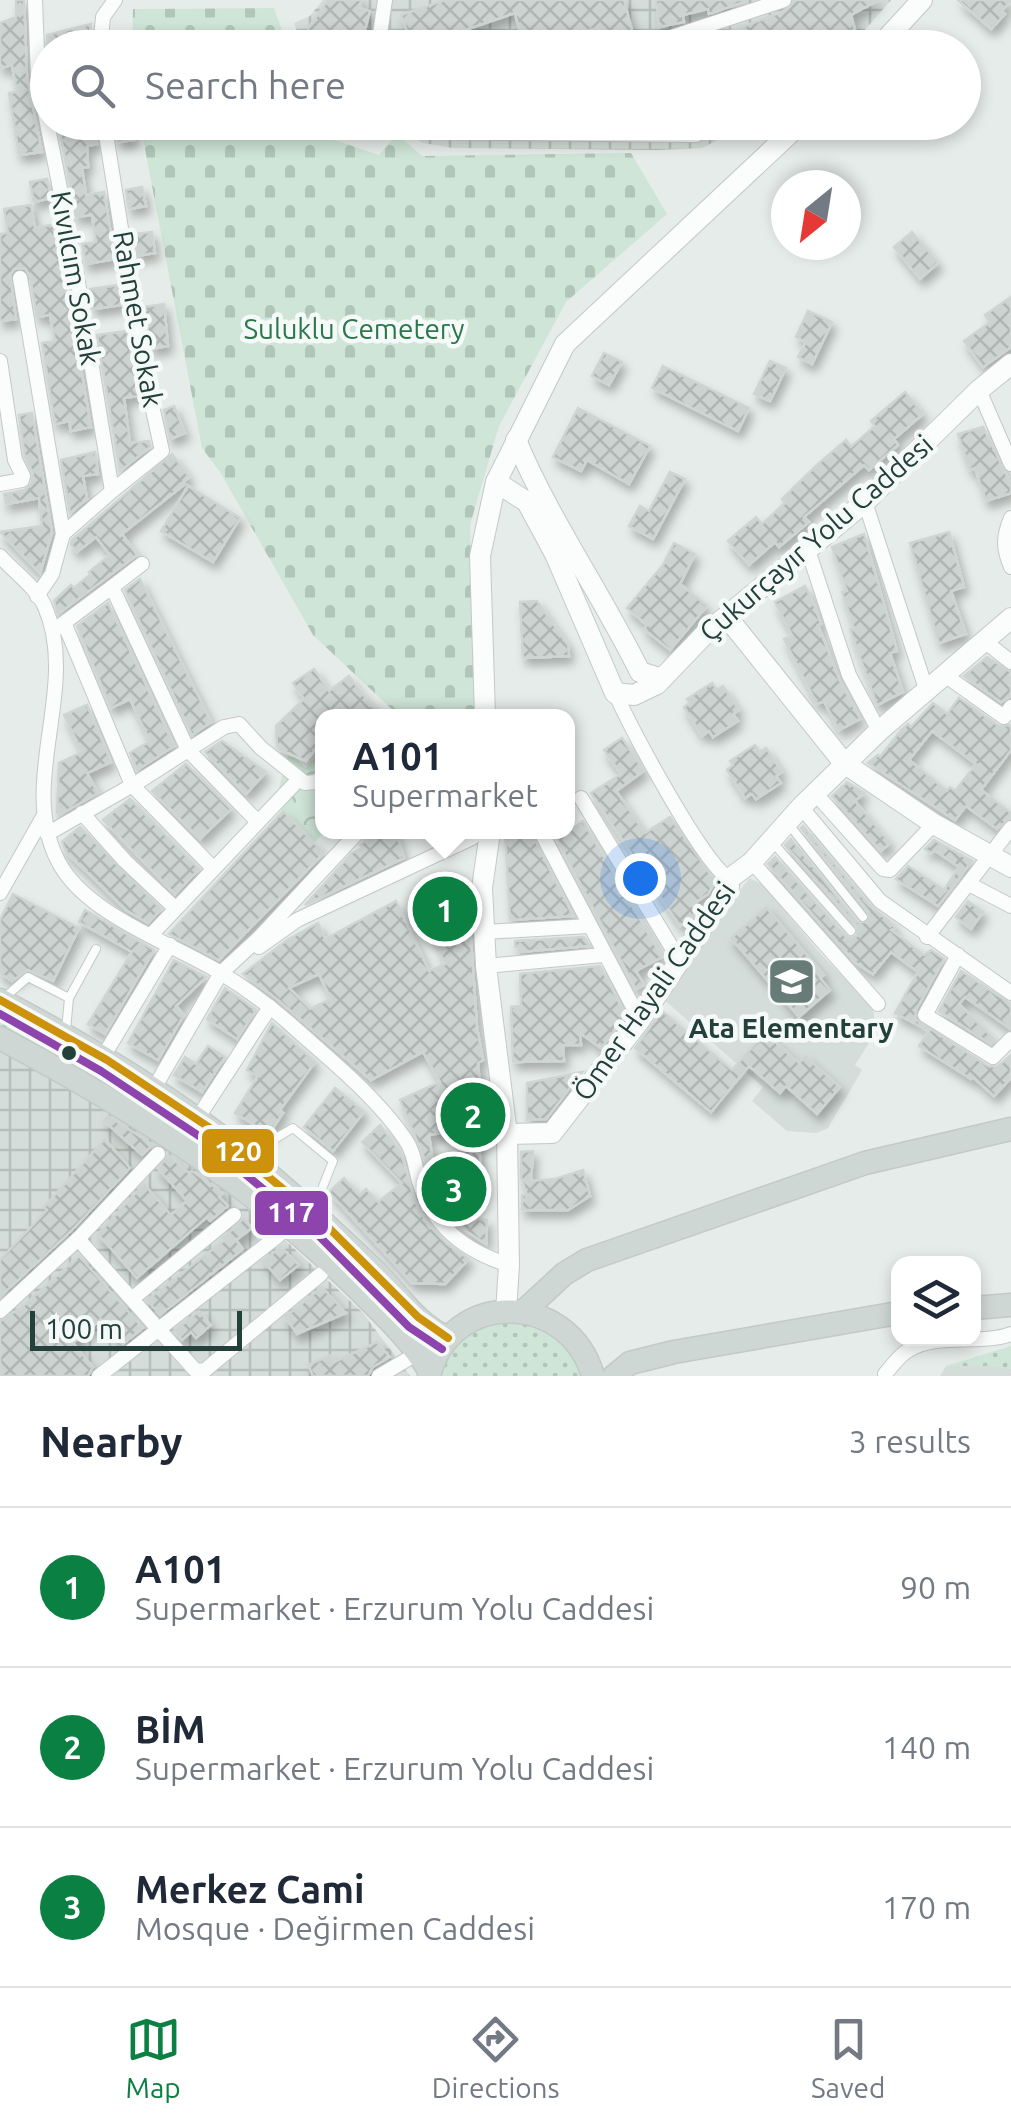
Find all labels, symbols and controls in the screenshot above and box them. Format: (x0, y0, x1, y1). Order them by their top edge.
search box (30, 30, 981, 140)
icon: search (65, 58, 120, 113)
text: Search here (145, 64, 346, 106)
north arrow (771, 170, 861, 260)
street label: Kıvılcım Sokak (46, 188, 107, 367)
street label: Rahmet Sokak (108, 228, 169, 410)
park label: Suluklu Cemetery (243, 313, 465, 344)
street label: Çukurçayır Yolu Caddesi (693, 428, 938, 647)
popup (315, 709, 575, 839)
text: A101 (352, 735, 443, 777)
text: Supermarket (352, 777, 538, 813)
your location (615, 853, 666, 904)
pin: 1 (412, 872, 478, 946)
street label: Ömer Hayali Caddesi (566, 876, 741, 1106)
school or university icon: Ata Elementary (765, 955, 817, 1007)
place label: Ata Elementary (688, 1012, 894, 1043)
unlabelled marker (59, 1043, 79, 1063)
pin: 2 (440, 1078, 506, 1152)
line badge: 120 (200, 1127, 276, 1175)
text: 120 (214, 1135, 262, 1166)
pin: 3 (422, 1152, 486, 1226)
line badge: 117 (253, 1189, 330, 1237)
text: 117 (267, 1196, 315, 1227)
map controls (891, 1256, 981, 1346)
button: layers (891, 1256, 981, 1346)
scale bar (30, 1306, 242, 1350)
text: 100 m (45, 1313, 123, 1344)
text: Nearby (40, 1418, 183, 1465)
text: 3 results (849, 1423, 971, 1459)
text: A101 (135, 1548, 226, 1590)
text: 1 (63, 1569, 82, 1605)
text: 90 m (900, 1569, 971, 1605)
text: Supermarket · Erzurum Yolu Caddesi (135, 1590, 654, 1626)
text: BİM (135, 1708, 205, 1750)
text: 2 (63, 1729, 82, 1765)
text: 140 m (882, 1729, 971, 1765)
text: Supermarket · Erzurum Yolu Caddesi (135, 1750, 654, 1786)
text: Merkez Cami (135, 1868, 365, 1910)
text: 3 (63, 1889, 82, 1925)
text: 170 m (882, 1889, 971, 1925)
text: Mosque · Değirmen Caddesi (135, 1910, 535, 1946)
tab: Map (126, 2012, 181, 2103)
tab: Directions (432, 2012, 560, 2103)
tab: Saved (811, 2012, 885, 2103)

